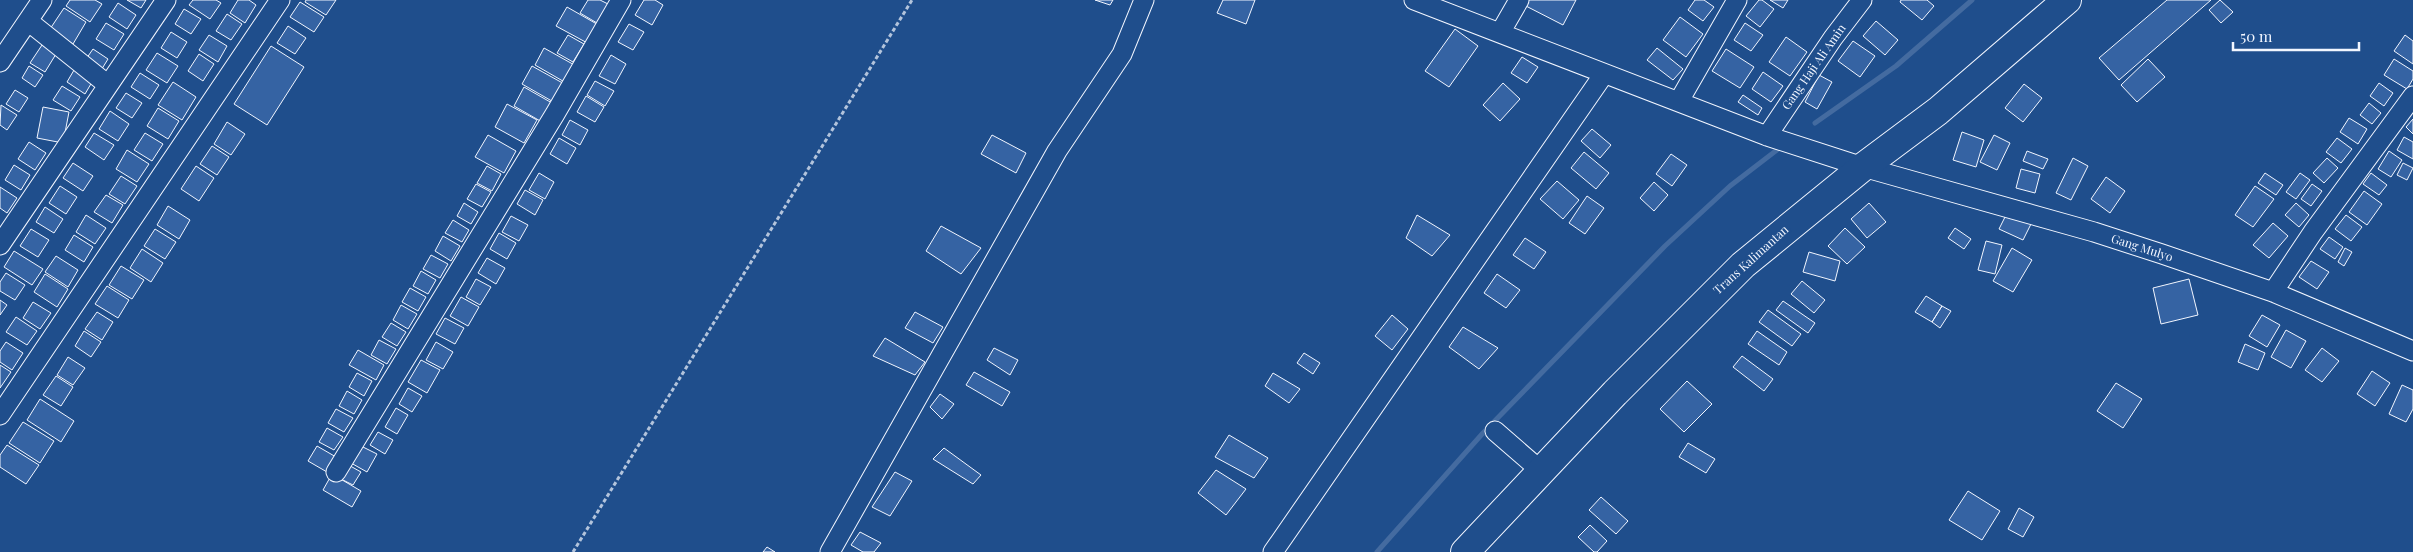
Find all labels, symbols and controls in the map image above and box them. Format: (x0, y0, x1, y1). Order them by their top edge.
street label: Gang Haji Ali Amin (1778, 20, 1849, 112)
scale bar (2233, 20, 2359, 52)
text: 50 m (2240, 26, 2273, 46)
street label: Trans Kalimantan (1709, 221, 1791, 297)
street label: Gang Mulyo (2109, 230, 2176, 265)

